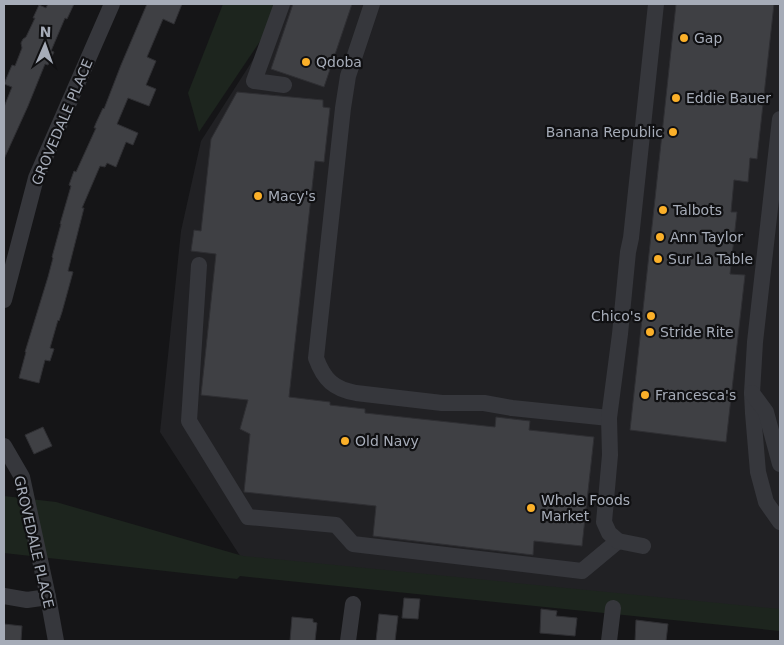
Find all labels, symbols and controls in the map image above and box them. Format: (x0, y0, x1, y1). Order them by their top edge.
north arrow (20, 20, 70, 70)
text: N (39, 24, 52, 40)
place label: Gap (694, 30, 722, 46)
marker: Gap (678, 32, 690, 44)
place label: Qdoba (316, 54, 362, 70)
marker: Qdoba (300, 56, 312, 68)
street label: GROVEDALE PLACE (28, 57, 96, 187)
place label: Eddie Bauer (686, 90, 771, 106)
marker: Eddie Bauer (670, 92, 682, 104)
place label: Banana Republic (546, 124, 663, 140)
marker: Banana Republic (667, 126, 679, 138)
place label: Macy's (268, 188, 316, 204)
marker: Macy's (252, 190, 264, 202)
place label: Talbots (672, 202, 722, 218)
marker: Talbots (657, 204, 669, 216)
place label: Ann Taylor (670, 229, 743, 245)
marker: Ann Taylor (654, 231, 666, 243)
place label: Sur La Table (668, 251, 753, 267)
marker: Sur La Table (652, 253, 664, 265)
place label: Chico's (591, 308, 641, 324)
marker: Chico's (645, 310, 657, 322)
place label: Stride Rite (660, 324, 734, 340)
marker: Stride Rite (644, 326, 656, 338)
place label: Francesca's (655, 387, 736, 403)
marker: Francesca's (639, 389, 651, 401)
place label: Old Navy (355, 433, 419, 449)
marker: Old Navy (339, 435, 351, 447)
street label: GROVEDALE PLACE (11, 474, 57, 610)
place label: Whole Foods Market (541, 492, 630, 524)
marker: Whole Foods Market (525, 502, 537, 514)

